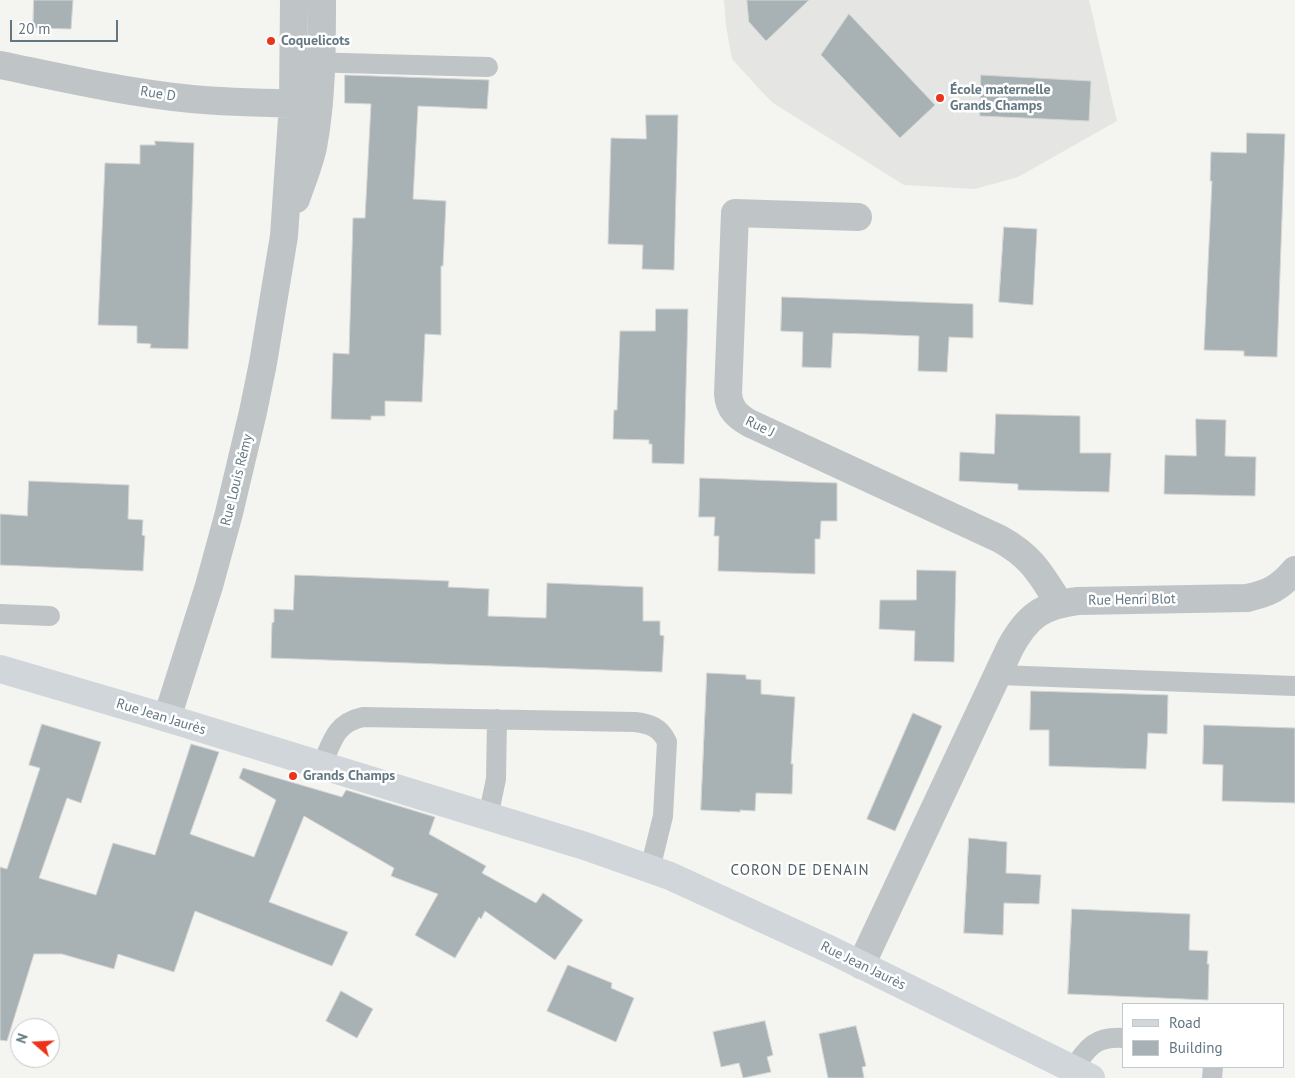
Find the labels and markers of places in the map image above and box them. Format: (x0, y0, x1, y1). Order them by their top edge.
place label: Coquelicots (281, 33, 350, 49)
marker: Coquelicots (265, 35, 277, 47)
place label: École maternelle Grands Champs (950, 82, 1051, 114)
marker: École maternelle Grands Champs (934, 92, 946, 104)
place label: Grands Champs (303, 768, 395, 784)
marker: Grands Champs (287, 770, 299, 782)

